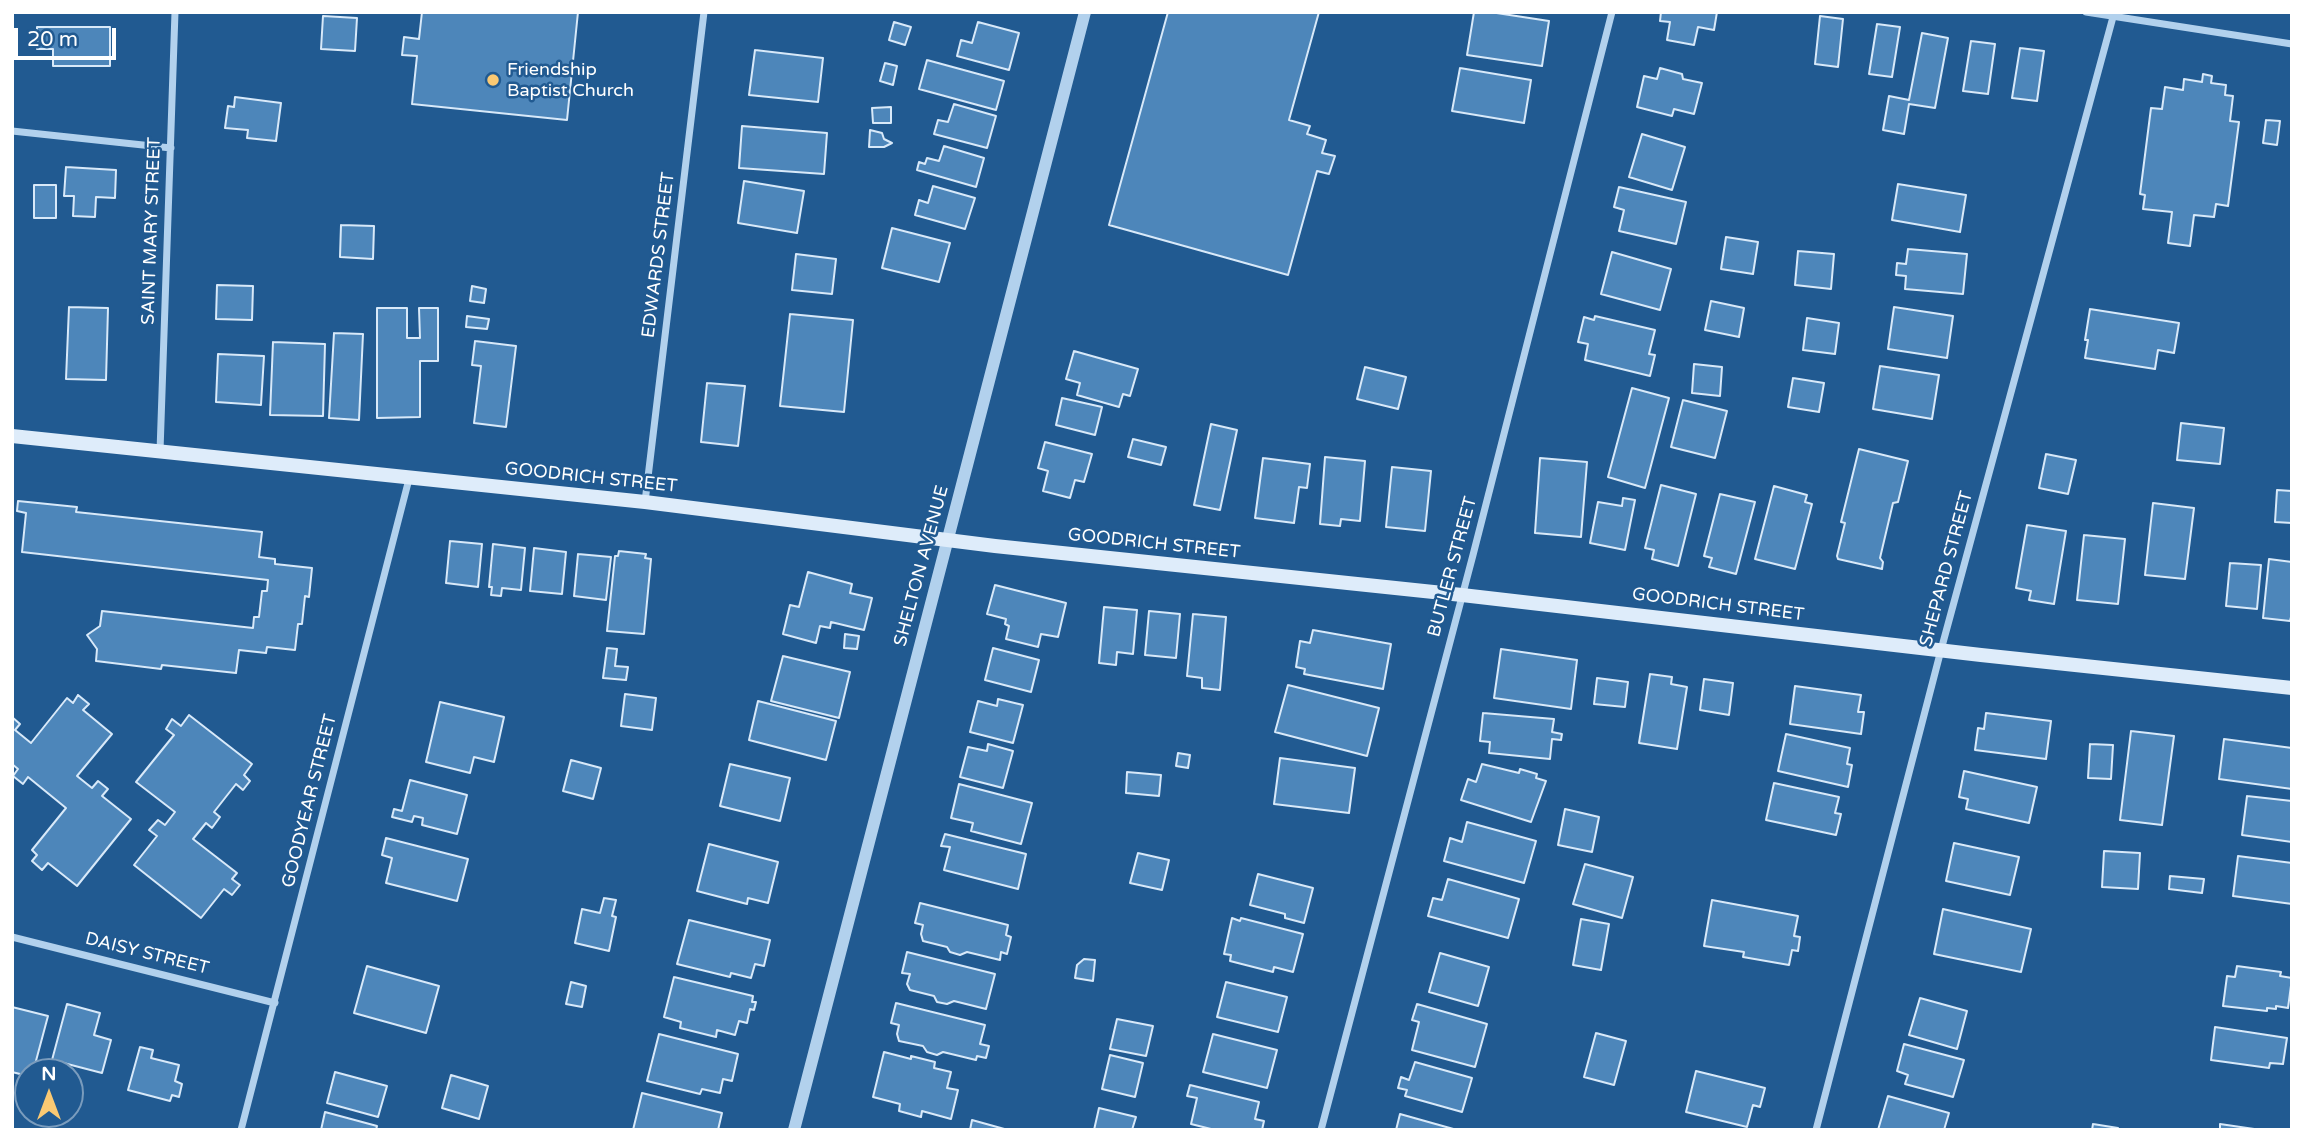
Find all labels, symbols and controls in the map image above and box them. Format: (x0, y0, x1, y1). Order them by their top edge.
scale bar (18, 14, 119, 58)
text: 20 m (27, 27, 78, 52)
place label: Friendship Baptist Church (507, 59, 634, 102)
marker: Friendship Baptist Church (485, 72, 501, 88)
street label: SAINT MARY STREET (138, 137, 166, 325)
street label: EDWARDS STREET (638, 171, 680, 339)
street label: GOODRICH STREET (504, 458, 678, 498)
street label: SHELTON AVENUE (890, 483, 954, 649)
street label: SHEPARD STREET (1916, 489, 1978, 649)
street label: BUTLER STREET (1424, 494, 1482, 640)
street label: GOODRICH STREET (1067, 524, 1241, 564)
street label: GOODRICH STREET (1631, 584, 1805, 626)
street label: GOODYEAR STREET (278, 712, 342, 890)
street label: DAISY STREET (83, 928, 211, 980)
north arrow (14, 1058, 84, 1128)
text: N (41, 1063, 57, 1085)

